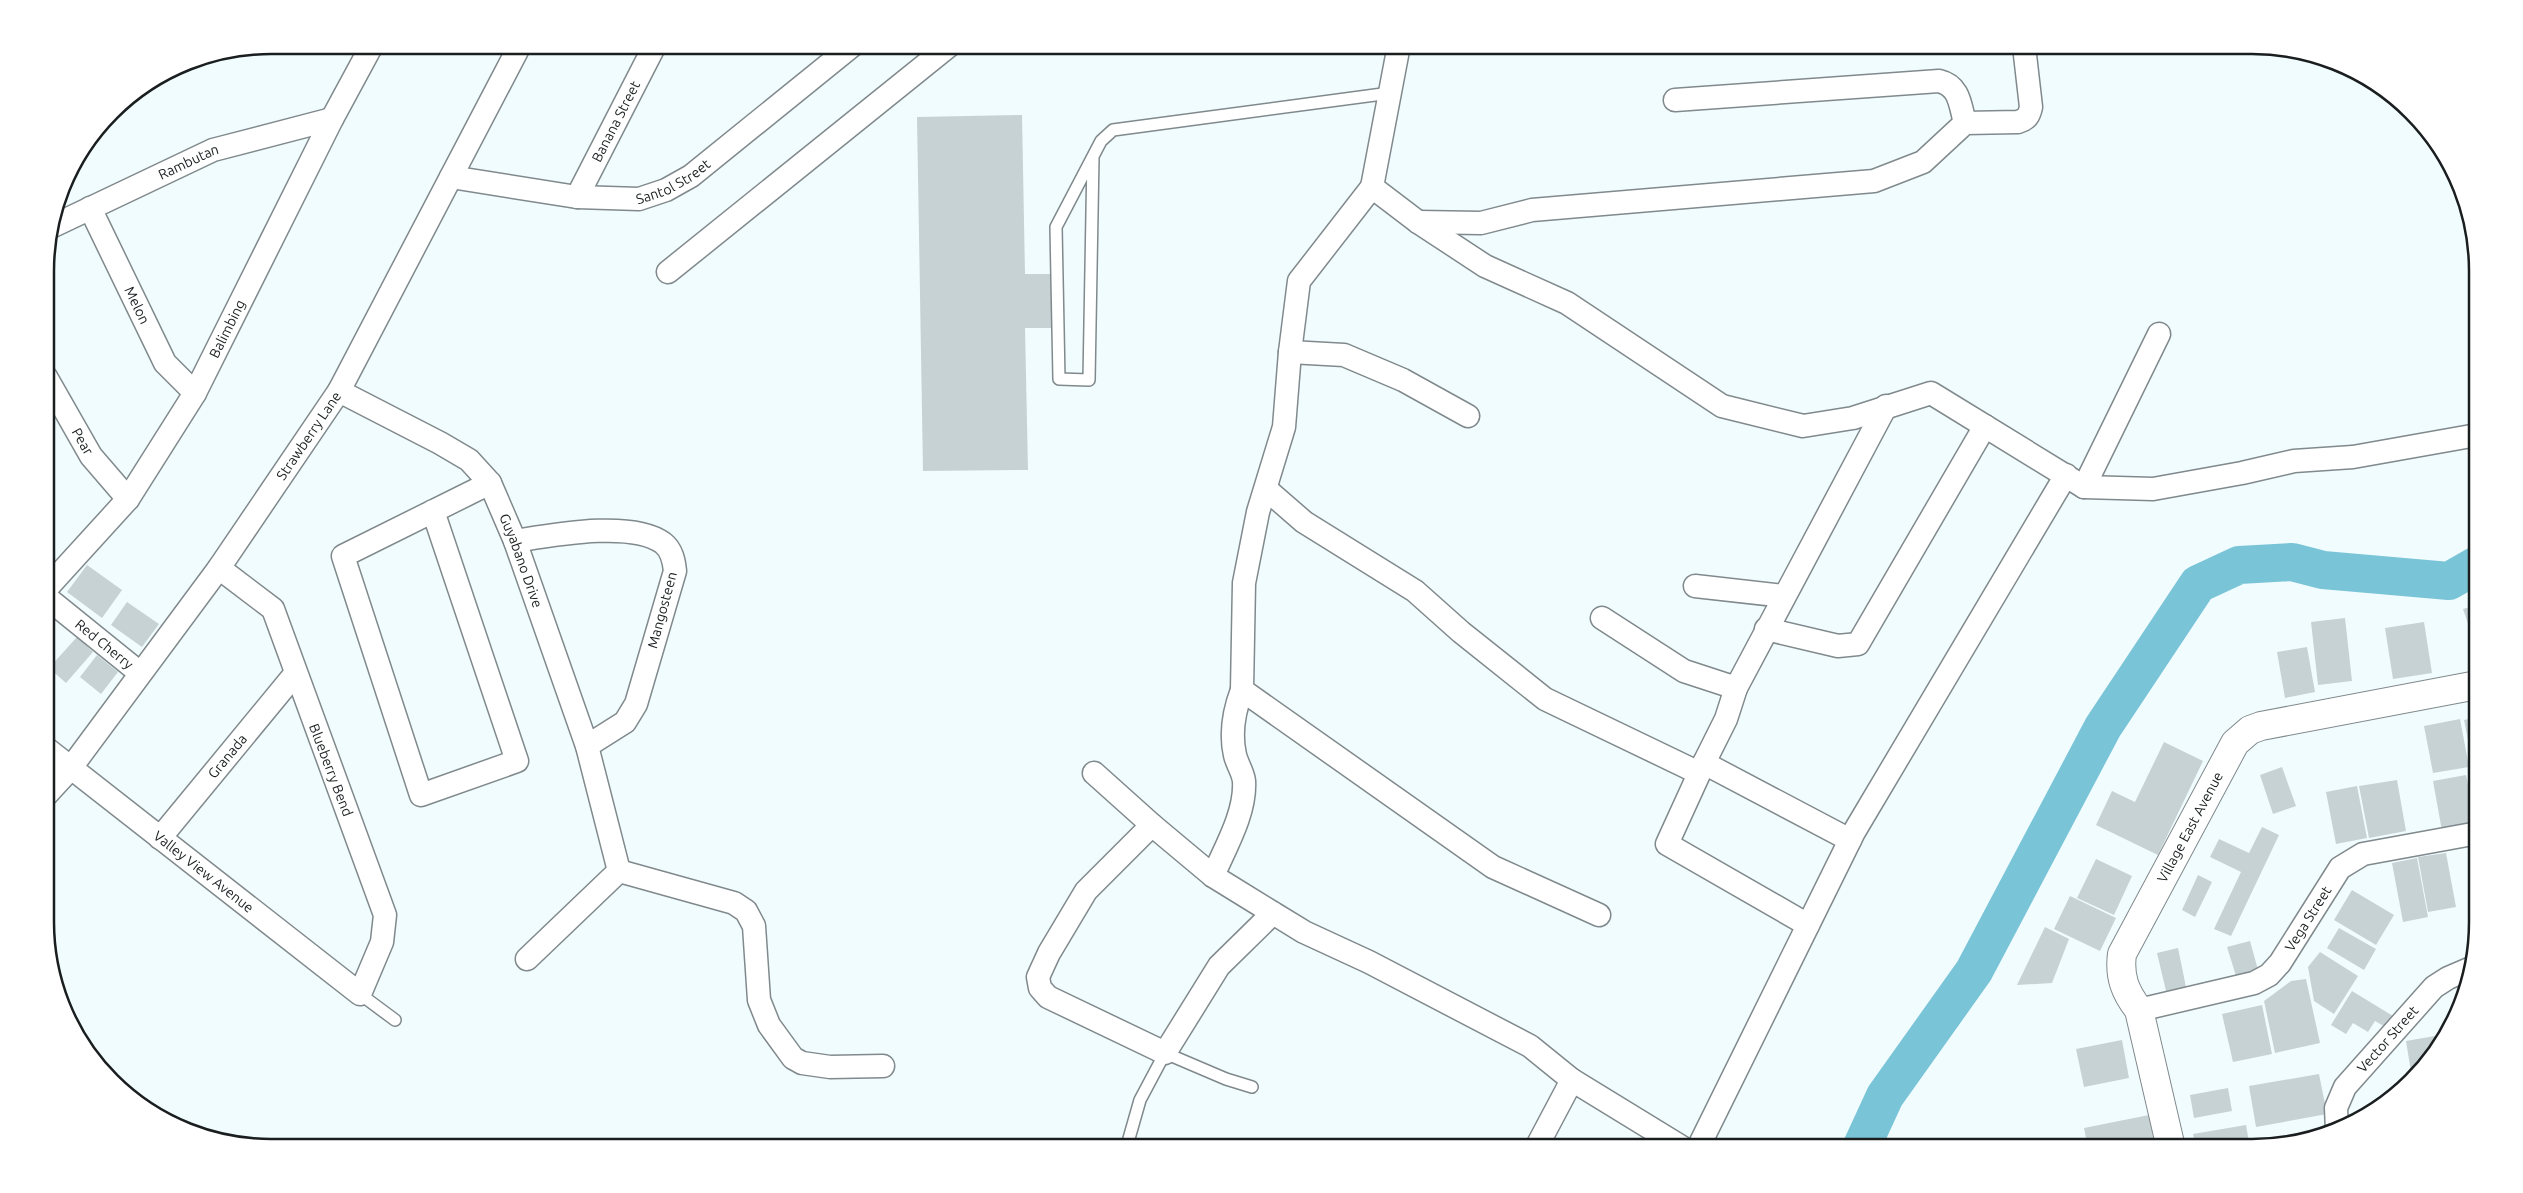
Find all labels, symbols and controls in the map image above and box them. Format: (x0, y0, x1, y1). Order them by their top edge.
street label: Banana Street (588, 78, 643, 165)
street label: Rambutan (156, 141, 220, 183)
street label: Santol Street (634, 155, 714, 207)
street label: Melon (121, 284, 153, 327)
street label: Balimbing (206, 297, 248, 360)
street label: Strawberry Lane (273, 389, 344, 483)
street label: Pear (69, 425, 97, 458)
street label: Guyabano Drive (496, 511, 546, 610)
street label: Mangosteen (644, 570, 680, 650)
street label: Red Cherry (72, 616, 137, 672)
street label: Blueberry Bend (306, 721, 356, 819)
street label: Granada (205, 731, 250, 781)
street label: Village East Avenue (2154, 769, 2226, 885)
street label: Valley View Avenue (150, 828, 257, 916)
street label: Vega Street (2282, 883, 2335, 954)
street label: Vector Street (2354, 1002, 2422, 1076)

